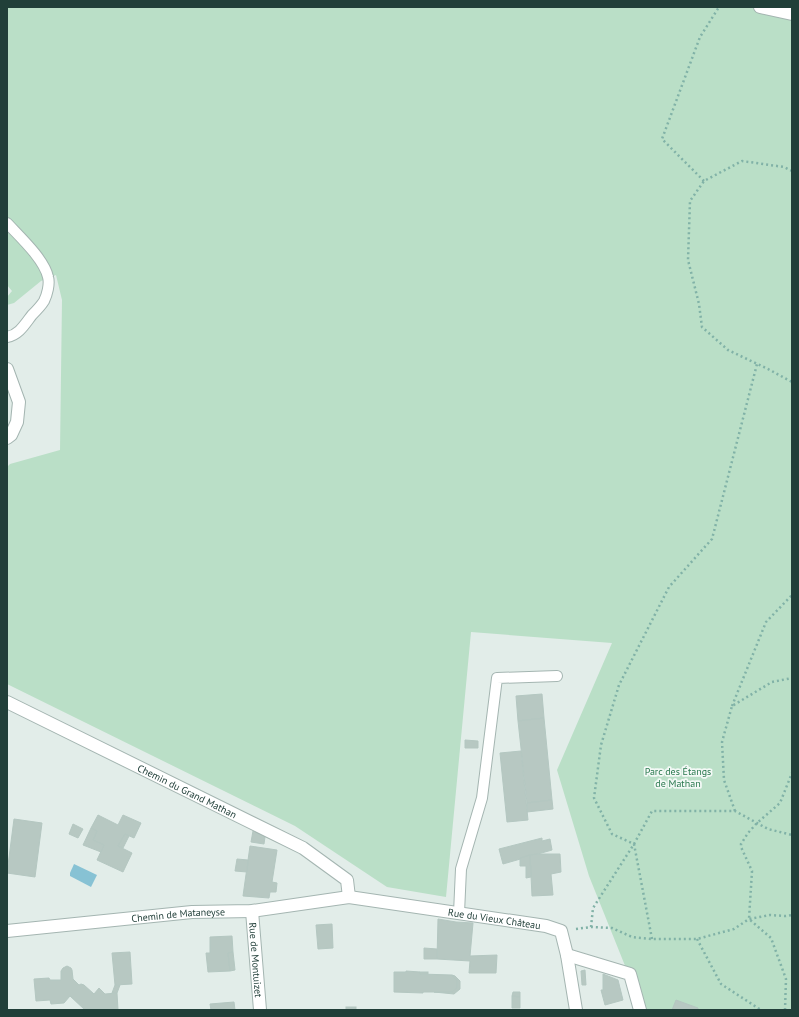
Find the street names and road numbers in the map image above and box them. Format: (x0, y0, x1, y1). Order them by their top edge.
street label: Chemin du Grand Mathan (135, 761, 239, 821)
street label: Chemin de Mataneyse (131, 905, 225, 925)
street label: Rue du Vieux Château (447, 906, 542, 932)
street label: Rue de Montuizet (246, 922, 265, 998)

